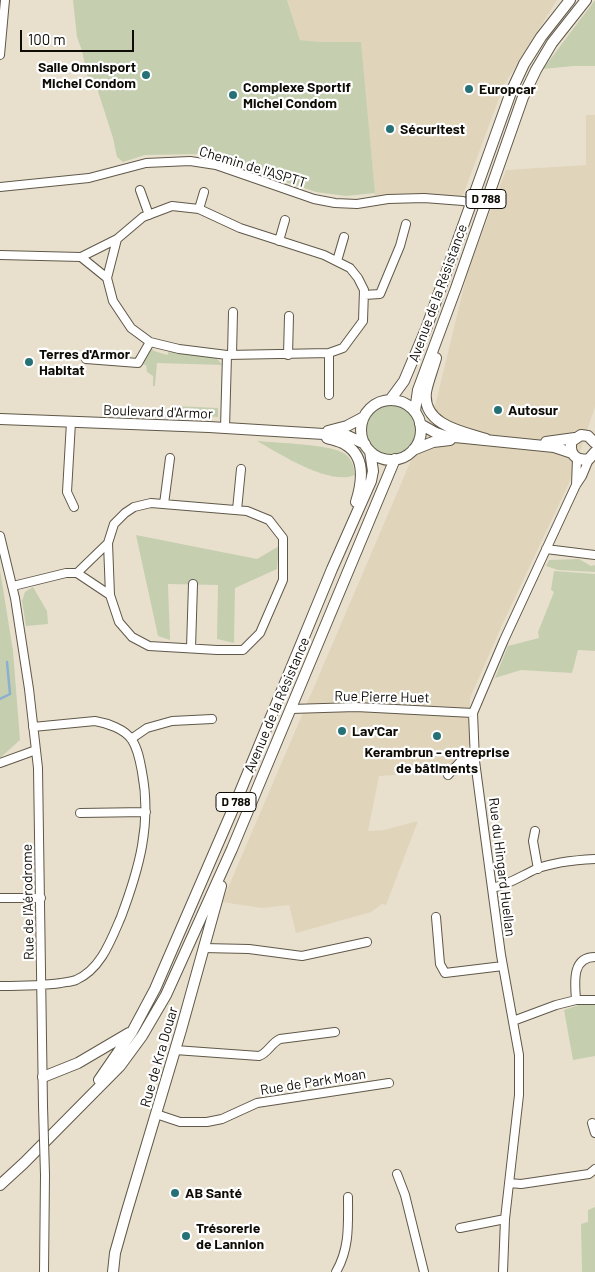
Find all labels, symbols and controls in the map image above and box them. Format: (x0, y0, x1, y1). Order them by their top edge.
scale bar (22, 20, 136, 52)
text: 100 m (28, 30, 66, 48)
place label: Salle Omnisport Michel Condom (38, 59, 136, 92)
marker: Salle Omnisport Michel Condom (140, 69, 152, 81)
place label: Complexe Sportif Michel Condom (243, 79, 351, 111)
place label: Europcar (479, 81, 536, 97)
marker: Europcar (463, 83, 475, 95)
marker: Complexe Sportif Michel Condom (227, 89, 239, 101)
place label: Sécuritest (400, 121, 465, 137)
marker: Sécuritest (384, 123, 396, 135)
street label: Chemin de l'ASPTT (197, 143, 309, 191)
road number: D 788 (466, 190, 506, 208)
street label: Avenue de la Résistance (405, 222, 471, 364)
place label: Terres d'Armor Habitat (39, 346, 130, 378)
marker: Terres d'Armor Habitat (23, 356, 35, 368)
street label: Boulevard d'Armor (103, 402, 213, 422)
place label: Autosur (508, 402, 558, 418)
marker: Autosur (492, 404, 504, 416)
street label: Avenue de la Résistance (241, 635, 313, 775)
street label: Rue Pierre Huet (334, 688, 430, 706)
place label: Lav'Car (352, 723, 398, 739)
marker: Lav'Car (336, 725, 348, 737)
marker: Kerambrun - entreprise de bâtiments (431, 730, 443, 742)
place label: Kerambrun - entreprise de bâtiments (364, 744, 510, 776)
road number: D 788 (216, 792, 256, 812)
street label: Rue du Hingard Huellan (485, 797, 519, 937)
street label: Rue de l'Aérodrome (19, 844, 37, 960)
street label: Rue de Kra Douar (137, 1005, 181, 1109)
street label: Rue de Park Moan (259, 1065, 367, 1099)
place label: AB Santé (185, 1185, 242, 1201)
marker: AB Santé (169, 1187, 181, 1199)
place label: Trésorerie de Lannion (196, 1220, 264, 1252)
marker: Trésorerie de Lannion (180, 1230, 192, 1242)

